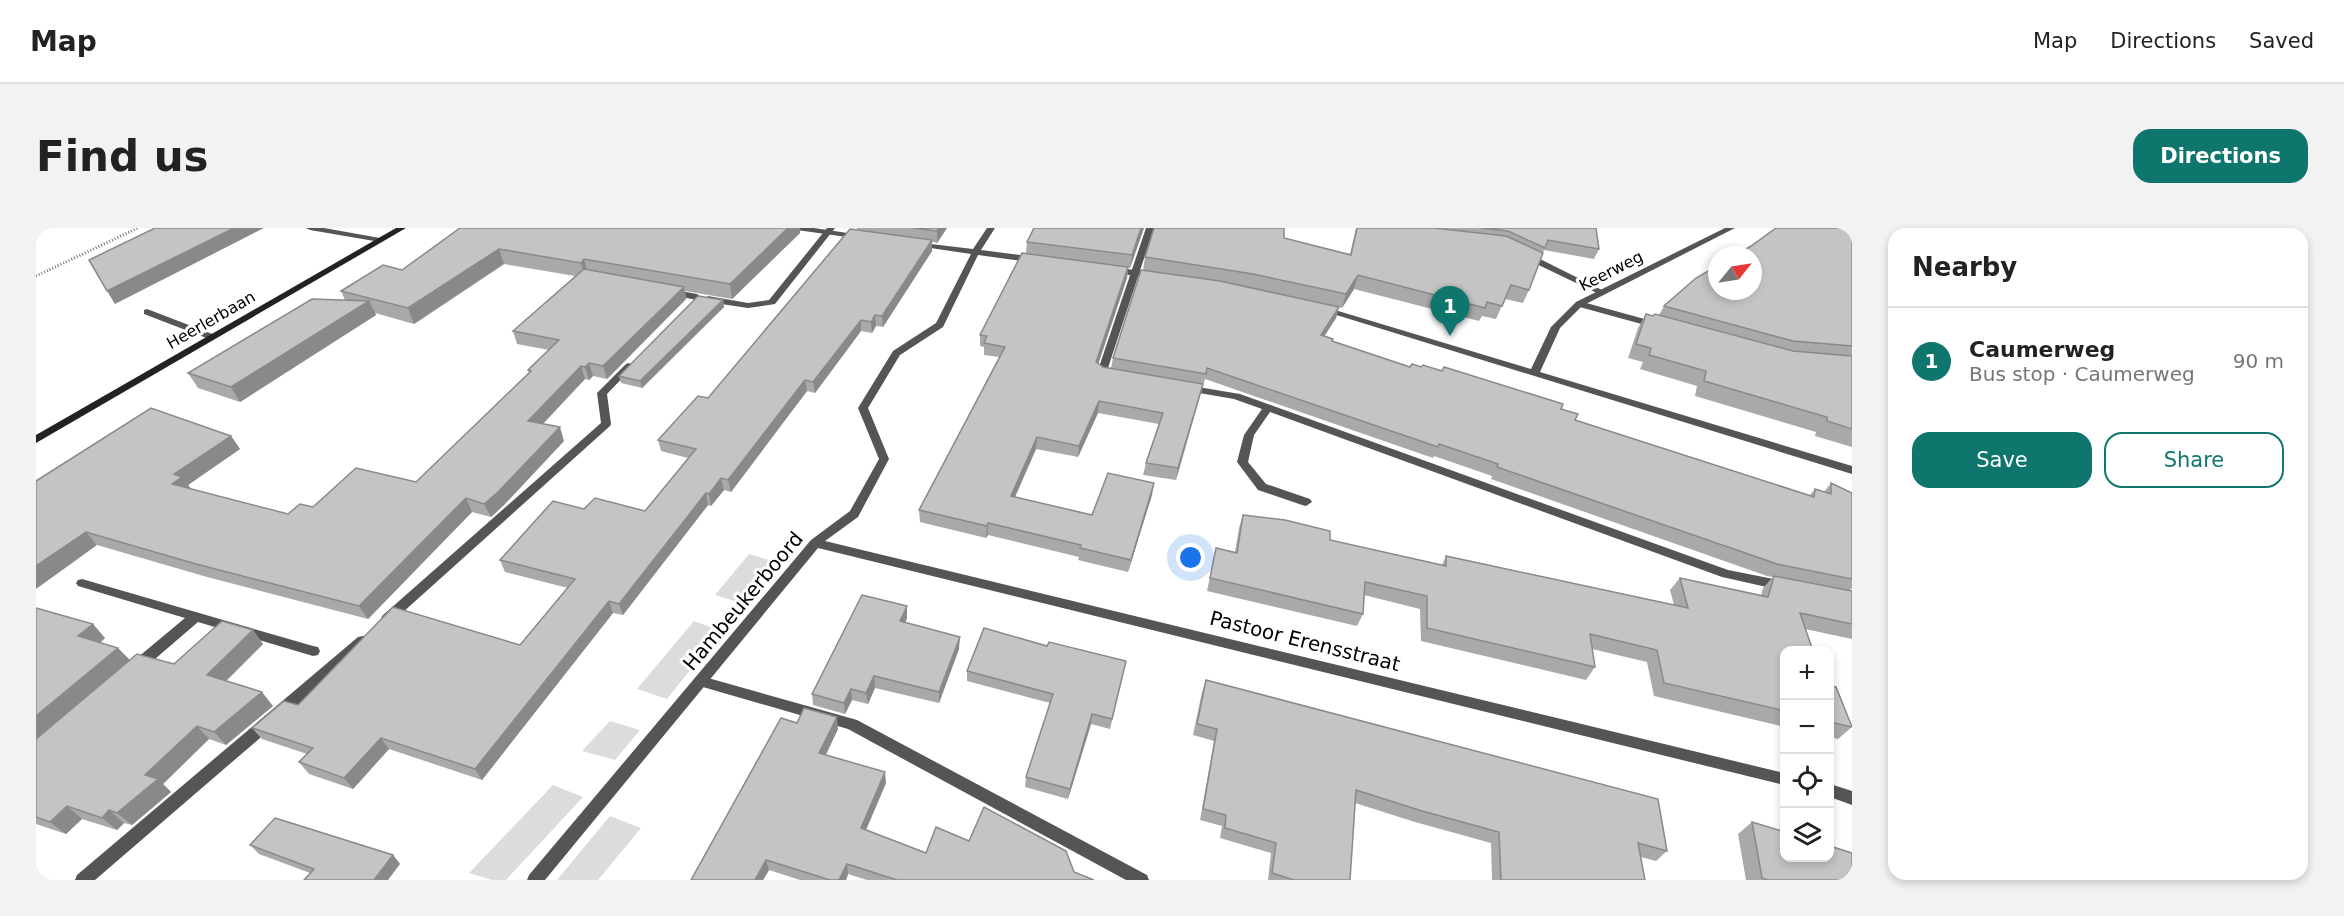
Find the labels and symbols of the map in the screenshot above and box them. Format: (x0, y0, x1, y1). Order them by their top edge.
north arrow (1708, 246, 1762, 300)
street label: Keerweg (1576, 247, 1646, 295)
pin: 1 (1430, 286, 1470, 336)
street label: Heerlerbaan (163, 287, 259, 353)
street label: Hambeukerboord (678, 527, 808, 675)
your location (1176, 543, 1205, 572)
street label: Pastoor Erensstraat (1207, 606, 1403, 676)

